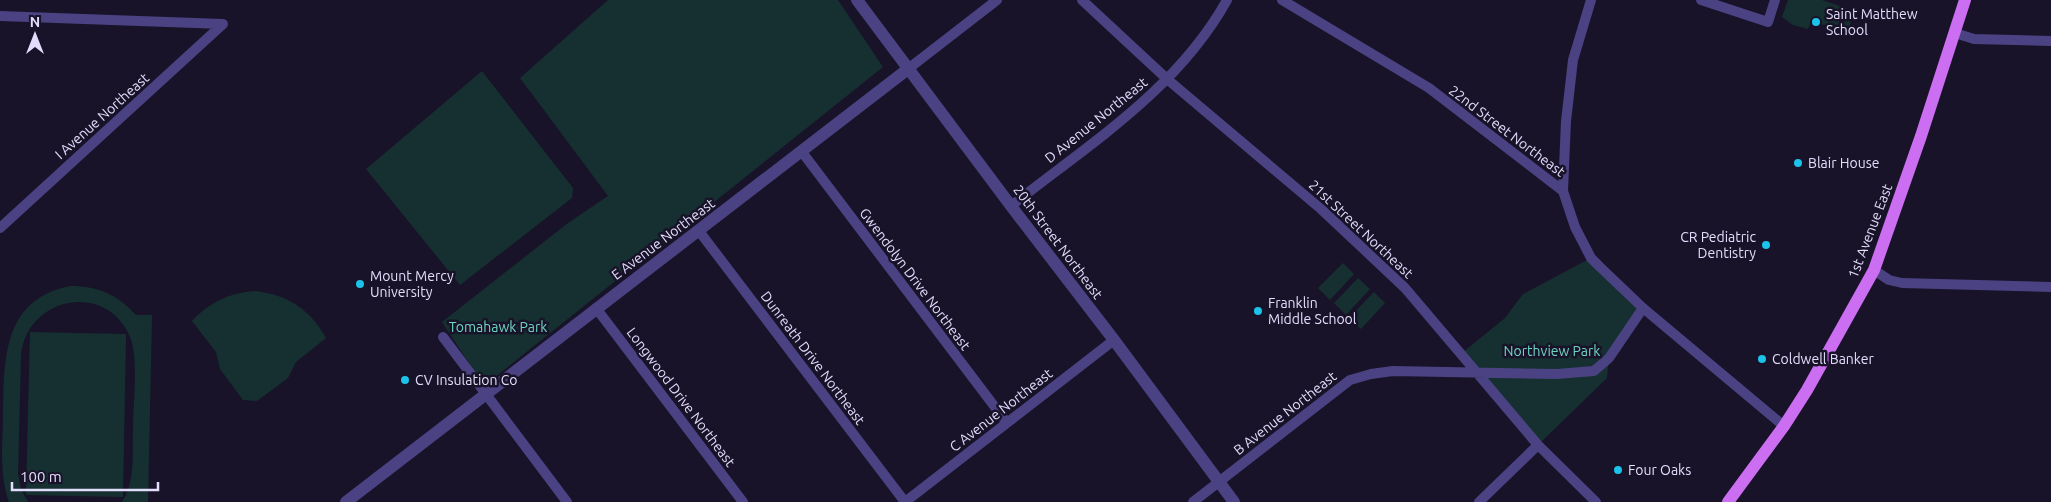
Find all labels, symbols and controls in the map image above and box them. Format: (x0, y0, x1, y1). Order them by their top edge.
place label: Saint Matthew School (1826, 6, 1918, 38)
north arrow (10, 10, 60, 60)
text: N (30, 14, 40, 30)
marker: Saint Matthew School (1810, 16, 1822, 28)
street label: I Avenue Northeast (52, 69, 153, 162)
street label: D Avenue Northeast (1042, 74, 1151, 166)
street label: 22nd Street Northeast (1446, 82, 1569, 180)
place label: Blair House (1808, 155, 1879, 171)
marker: Blair House (1792, 157, 1804, 169)
street label: 21st Street Northeast (1306, 177, 1417, 282)
street label: 1st Avenue East (1845, 181, 1896, 280)
street label: 20th Street Northeast (1010, 182, 1106, 302)
street label: E Avenue Northeast (608, 195, 718, 283)
street label: Gwendolyn Drive Northeast (856, 205, 974, 354)
place label: CR Pediatric Dentistry (1680, 229, 1756, 261)
marker: CR Pediatric Dentistry (1760, 239, 1772, 251)
place label: Mount Mercy University (370, 268, 454, 300)
marker: Mount Mercy University (354, 278, 366, 290)
street label: Dunreath Drive Northeast (758, 288, 869, 428)
place label: Franklin Middle School (1268, 295, 1357, 327)
marker: Franklin Middle School (1252, 305, 1264, 317)
park label: Tomahawk Park (449, 319, 547, 335)
street label: Longwood Drive Northeast (624, 324, 739, 470)
park label: Northview Park (1504, 343, 1600, 359)
place label: Coldwell Banker (1772, 351, 1874, 367)
marker: Coldwell Banker (1756, 353, 1768, 365)
street label: C Avenue Northeast (947, 365, 1056, 455)
street label: B Avenue Northeast (1230, 368, 1340, 458)
place label: CV Insulation Co (415, 372, 518, 388)
marker: CV Insulation Co (399, 374, 411, 386)
scale bar (12, 460, 159, 492)
place label: Four Oaks (1628, 462, 1691, 478)
marker: Four Oaks (1612, 464, 1624, 476)
text: 100 m (20, 468, 62, 485)

